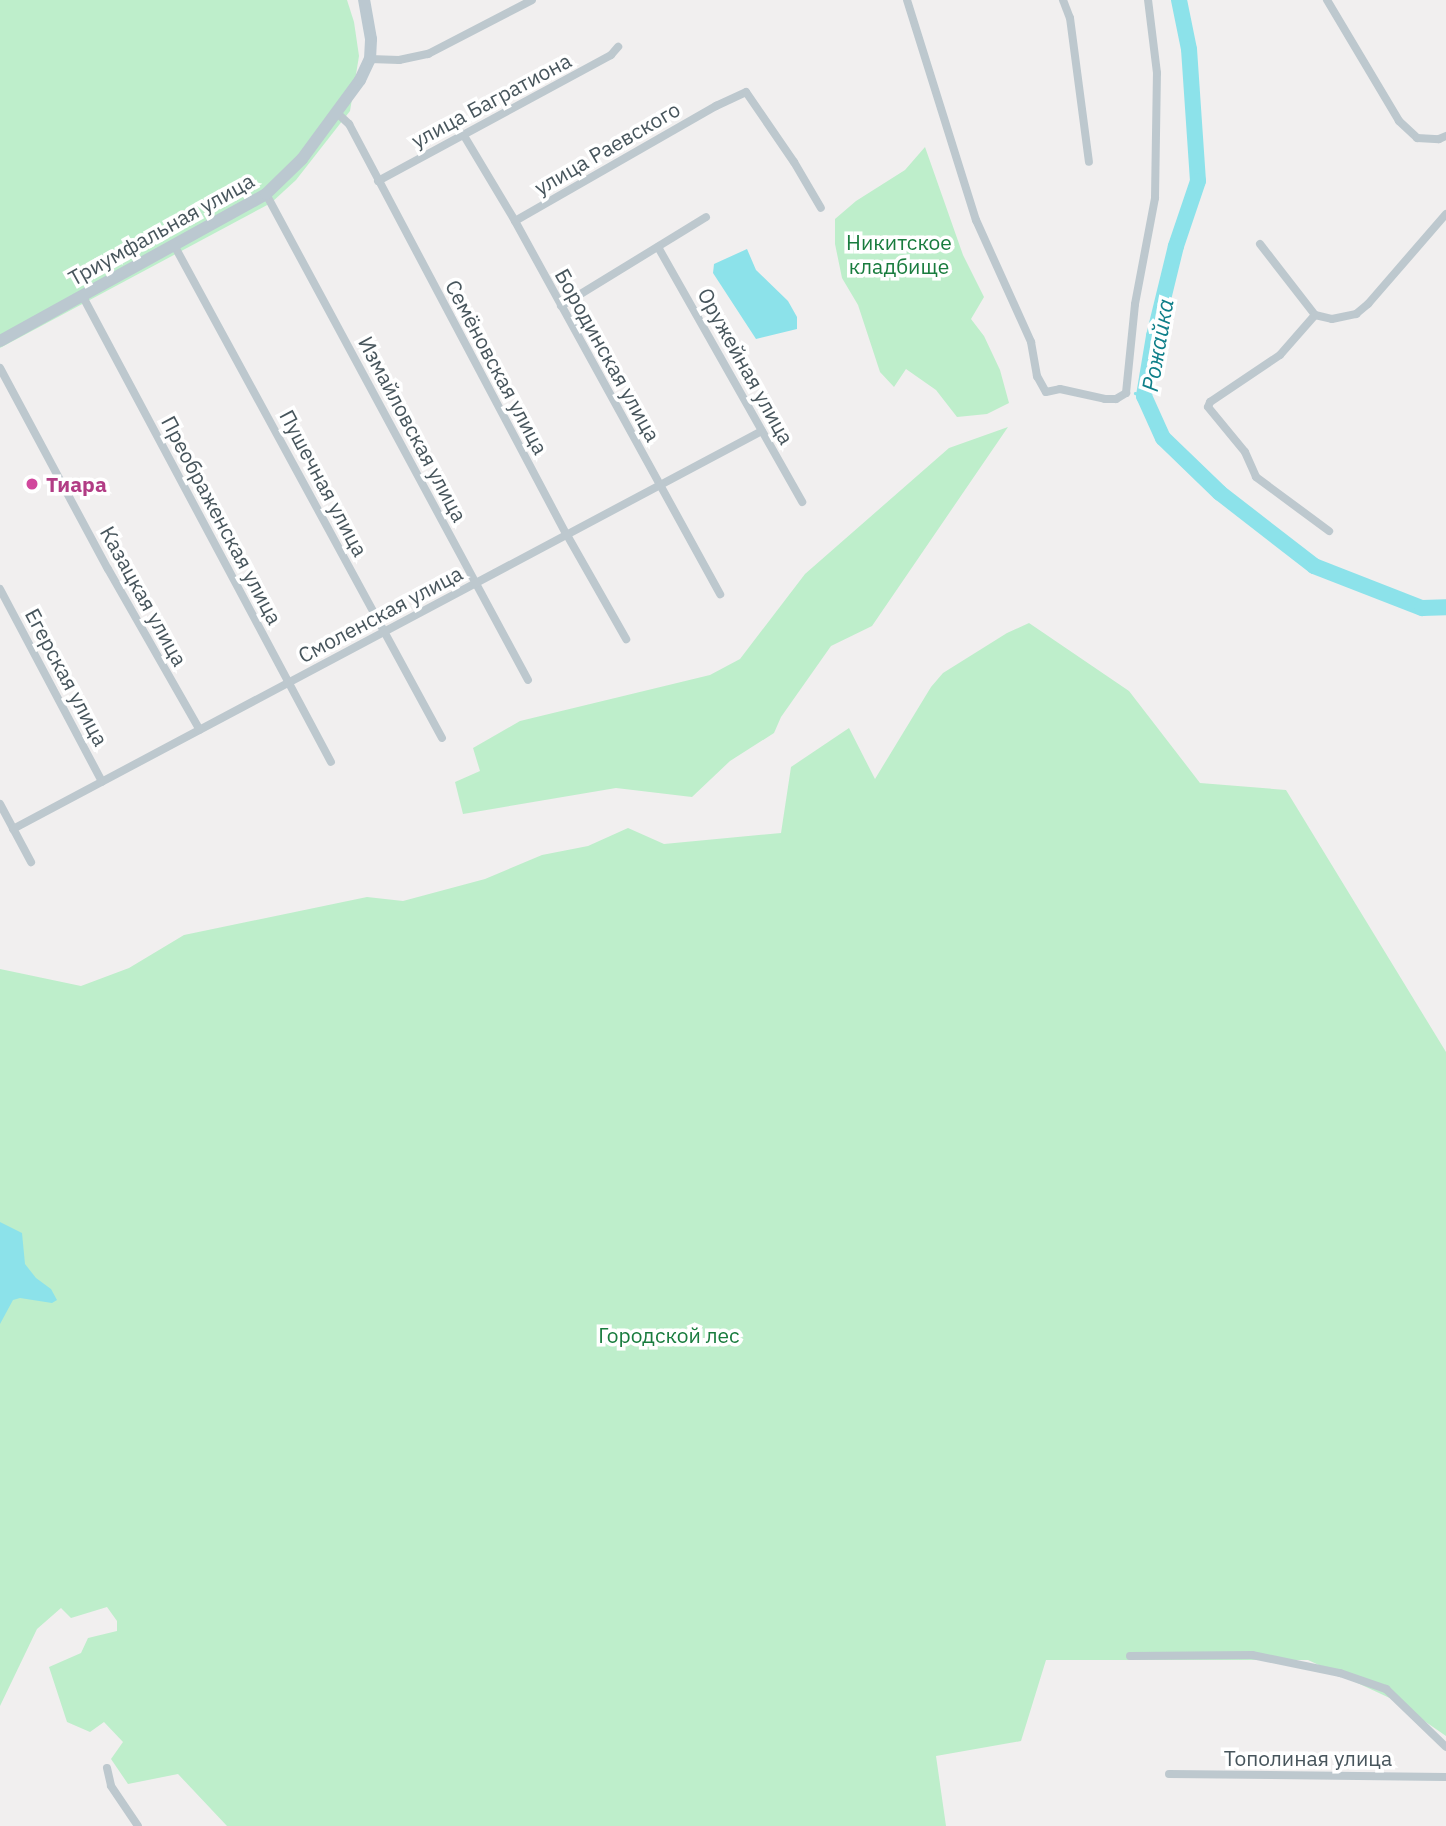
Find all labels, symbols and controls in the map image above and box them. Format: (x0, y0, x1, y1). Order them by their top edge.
street label: улица Багратиона (407, 47, 575, 153)
street label: улица Раевского (530, 96, 684, 200)
street label: Триумфальная улица (64, 167, 258, 291)
park label: Никитское кладбище (846, 229, 952, 279)
street label: Бородинская улица (550, 264, 666, 446)
street label: Семёновская улица (440, 275, 554, 459)
street label: Оружейная улица (693, 283, 799, 449)
water label: Рожайка (1135, 296, 1179, 394)
street label: Измайловская улица (353, 332, 473, 526)
street label: Пушечная улица (275, 405, 373, 561)
street label: Преображенская улица (156, 411, 288, 629)
place label: Тиара (46, 471, 107, 497)
marker: Тиара (24, 476, 40, 492)
street label: Казацкая улица (95, 522, 193, 670)
street label: Смоленская улица (293, 560, 467, 668)
street label: Егерская улица (20, 604, 114, 750)
park label: Городской лес (598, 1322, 740, 1348)
street label: Тополиная улица (1224, 1745, 1392, 1771)

